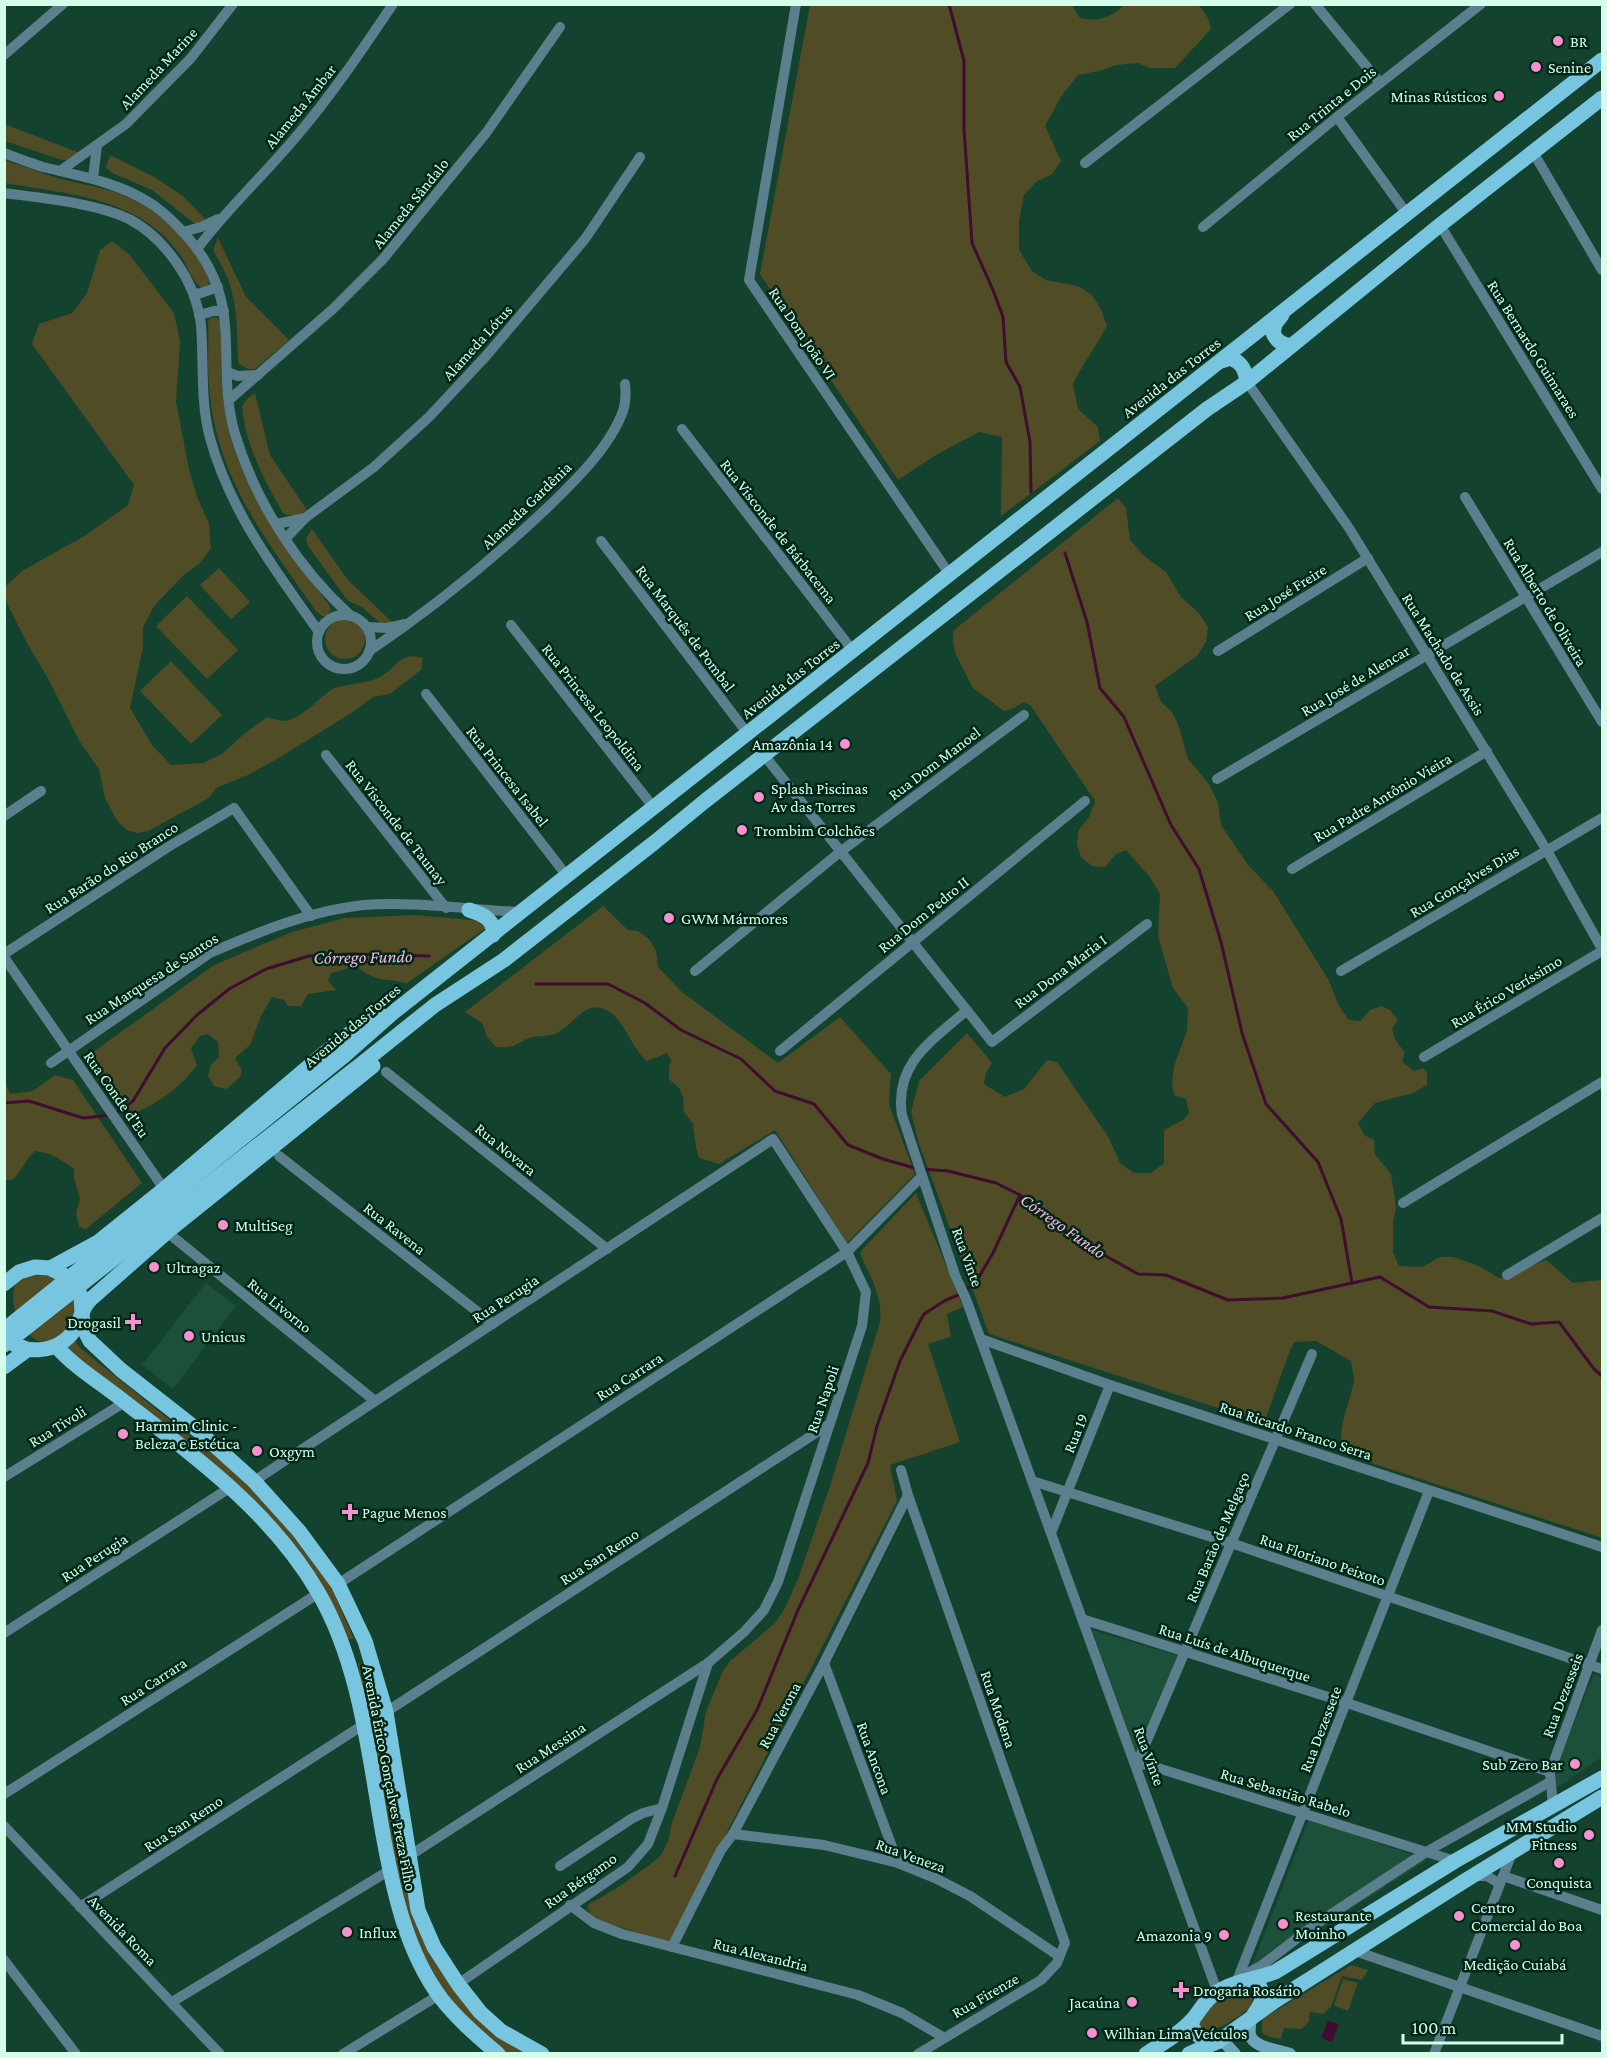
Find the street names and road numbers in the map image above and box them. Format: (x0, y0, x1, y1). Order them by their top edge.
street label: Alameda Marine (116, 24, 201, 113)
street label: Alameda Âmbar (261, 61, 340, 152)
street label: Rua Trinta e Dois (1283, 62, 1379, 144)
street label: Alameda Sândalo (369, 155, 452, 252)
street label: Rua Bernardo Guimaraes (1484, 277, 1583, 421)
street label: Rua Dom João VI (765, 284, 840, 383)
street label: Alameda Lótus (439, 301, 516, 383)
street label: Avenida das Torres (1119, 334, 1224, 421)
street label: Rua Visconde de Bárbacema (717, 456, 841, 607)
street label: Alameda Gardênia (478, 458, 575, 552)
street label: Rua Alberto de Oliveira (1501, 535, 1591, 670)
street label: Rua José Freire (1241, 560, 1330, 625)
street label: Rua Marquês de Pombal (632, 562, 739, 695)
street label: Rua Machado de Assis (1399, 590, 1488, 718)
street label: Avenida das Torres (738, 635, 843, 722)
street label: Rua Princesa Leopoldina (538, 640, 649, 775)
street label: Rua José de Alencar (1298, 641, 1413, 720)
street label: Rua Princesa Isabel (463, 723, 552, 830)
street label: Rua Dom Manoel (885, 723, 984, 803)
street label: Rua Padre Antônio Vieira (1310, 749, 1455, 845)
street label: Rua Visconde de Taunay (342, 756, 451, 889)
street label: Rua Barão do Rio Branco (41, 818, 181, 917)
street label: Rua Gonçalves Dias (1407, 842, 1523, 922)
street label: Rua Dom Pedro II (875, 873, 972, 956)
street label: Rua Marquesa de Santos (82, 929, 222, 1029)
street label: Rua Dona Maria I (1011, 931, 1110, 1012)
street label: Rua Érico Veríssimo (1448, 952, 1565, 1031)
street label: Avenida das Torres (301, 980, 404, 1070)
street label: Rua Conde d'Eu (81, 1048, 153, 1141)
street label: Rua Novara (472, 1120, 540, 1179)
street label: Rua Ravena (360, 1199, 430, 1258)
street label: Rua Vinte (949, 1225, 986, 1289)
street label: Rua Perugia (469, 1270, 543, 1327)
street label: Rua Livorno (244, 1275, 315, 1336)
street label: Rua Carrara (593, 1348, 666, 1404)
street label: Rua Napoli (803, 1363, 843, 1435)
street label: Rua Ricardo Franco Serra (1218, 1398, 1375, 1463)
street label: Rua Tivoli (26, 1402, 89, 1451)
street label: Rua 19 (1060, 1411, 1091, 1455)
street label: Rua Barão de Melgaço (1182, 1469, 1254, 1605)
street label: Rua San Remo (557, 1525, 642, 1588)
street label: Rua Perugia (58, 1529, 132, 1586)
street label: Rua Floriano Peixoto (1258, 1530, 1388, 1589)
street label: Rua Luís de Albuquerque (1156, 1620, 1313, 1686)
street label: Rua Dezesseis (1539, 1651, 1586, 1740)
street label: Rua Carrara (117, 1653, 190, 1709)
street label: Avenida Érico Gonçalves Preza Filho (358, 1664, 420, 1893)
street label: Rua Modena (977, 1668, 1020, 1750)
street label: Rua Verona (755, 1679, 804, 1751)
street label: Rua Dezessete (1296, 1684, 1345, 1775)
street label: Rua Messina (512, 1718, 589, 1777)
street label: Rua Ancona (854, 1720, 896, 1797)
street label: Rua Vinte (1131, 1724, 1168, 1788)
street label: Rua Sebastião Rabelo (1219, 1765, 1353, 1820)
street label: Rua San Remo (141, 1792, 226, 1855)
street label: Rua Veneza (874, 1835, 949, 1876)
street label: Rua Bérgamo (541, 1849, 620, 1912)
street label: Avenida Roma (85, 1892, 161, 1970)
street label: Rua Alexandria (712, 1935, 810, 1975)
street label: Rua Firenze (949, 1969, 1022, 2021)

